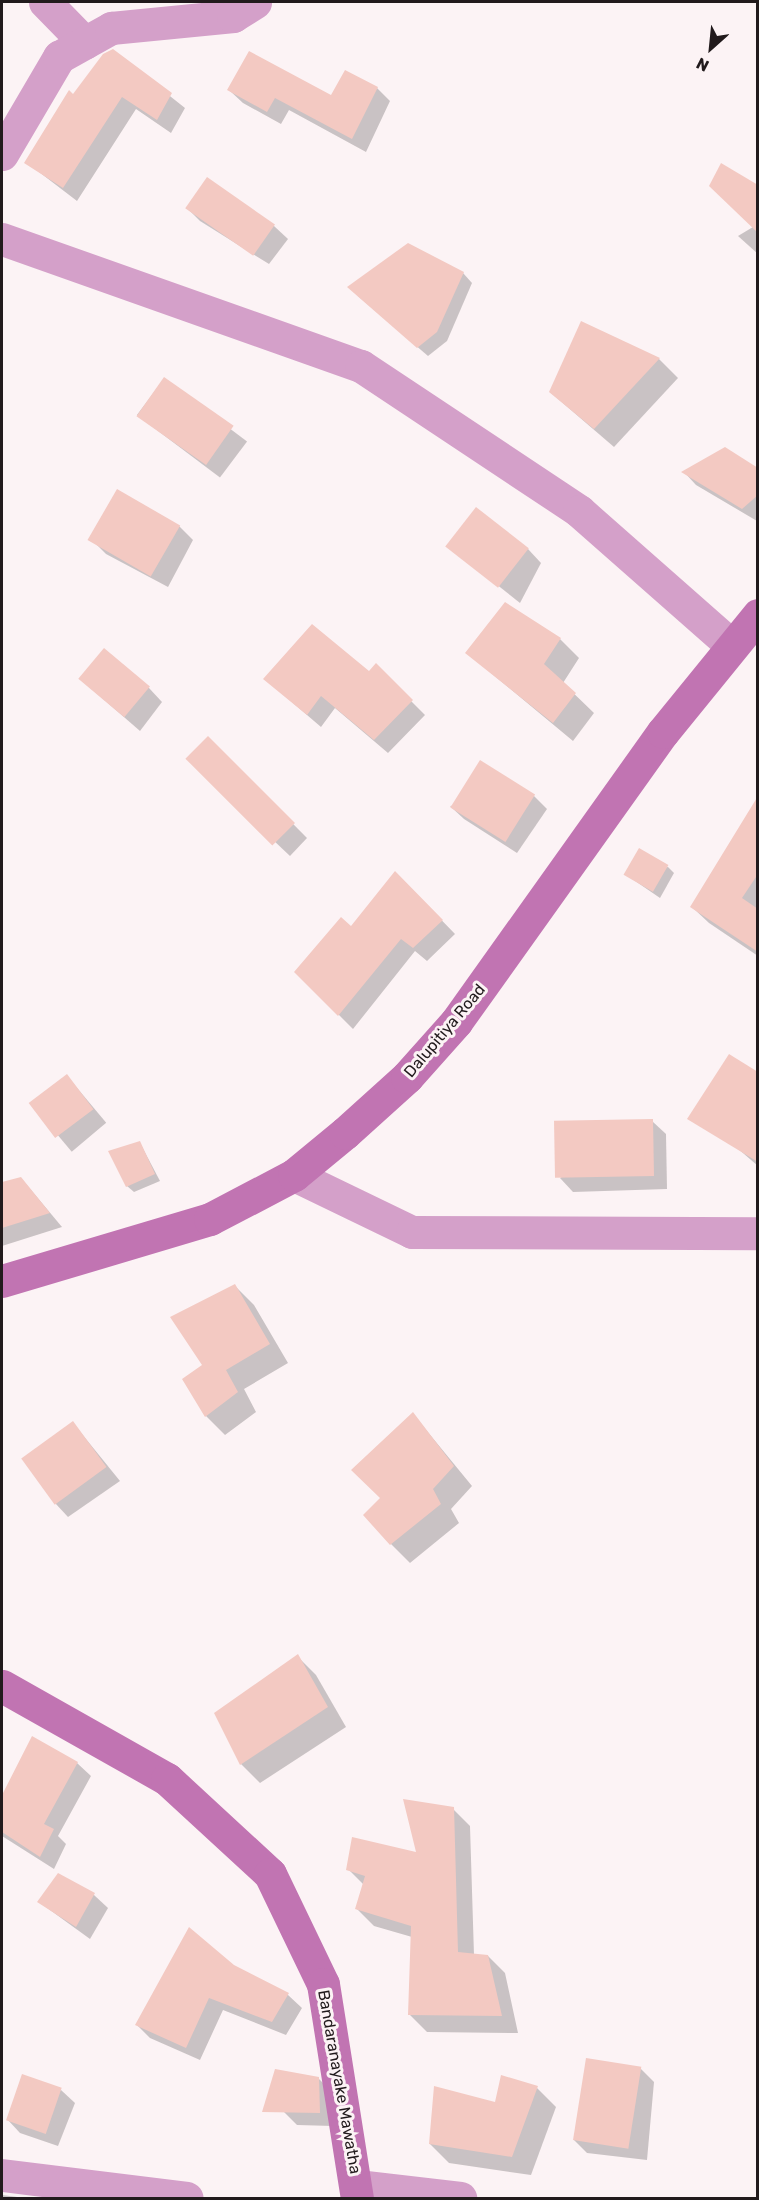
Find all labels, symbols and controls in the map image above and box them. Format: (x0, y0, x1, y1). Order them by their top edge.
north arrow (681, 18, 741, 78)
text: N (693, 53, 712, 76)
street label: Dalupitiya Road (400, 980, 490, 1082)
street label: Bandaranayake Mawatha (313, 1989, 365, 2175)

